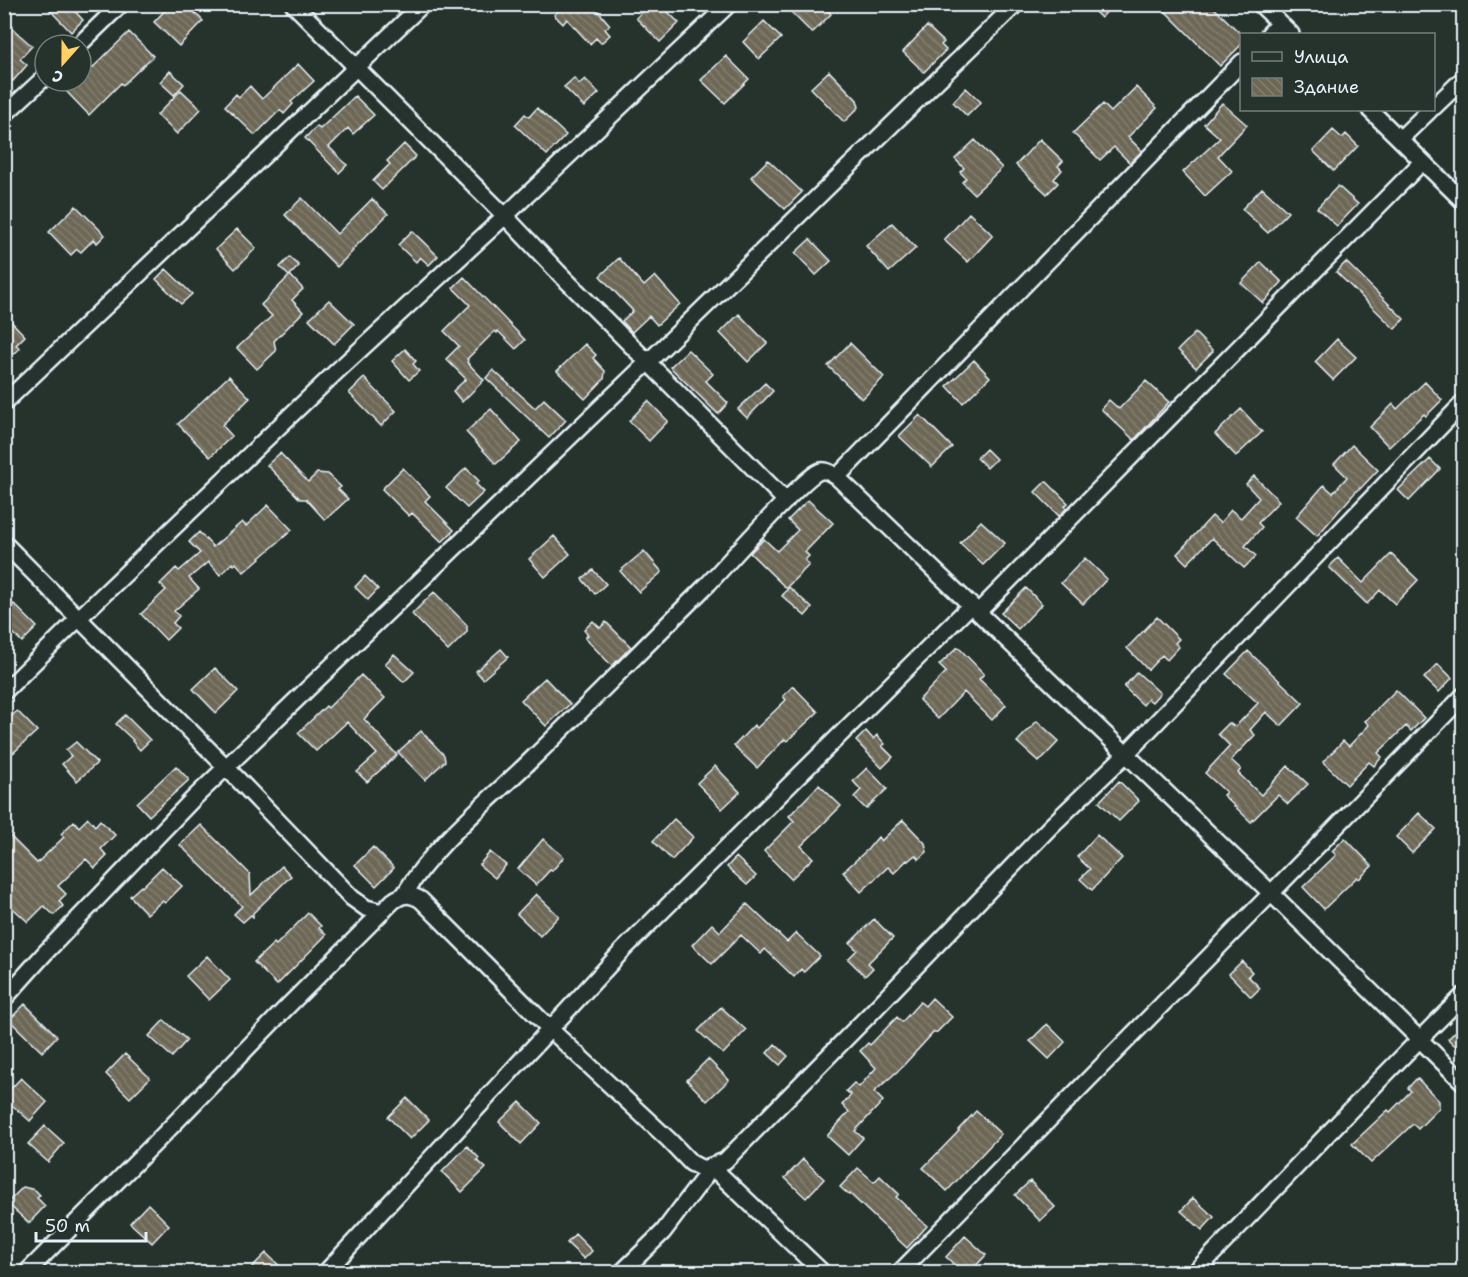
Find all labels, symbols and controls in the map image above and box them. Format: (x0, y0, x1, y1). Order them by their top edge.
north arrow (33, 33, 93, 93)
legend (1240, 33, 1435, 111)
text: Улица (1294, 45, 1348, 69)
text: С (49, 65, 66, 88)
text: Здание (1294, 75, 1359, 99)
scale bar (36, 1205, 146, 1243)
text: 50 m (45, 1214, 90, 1238)

